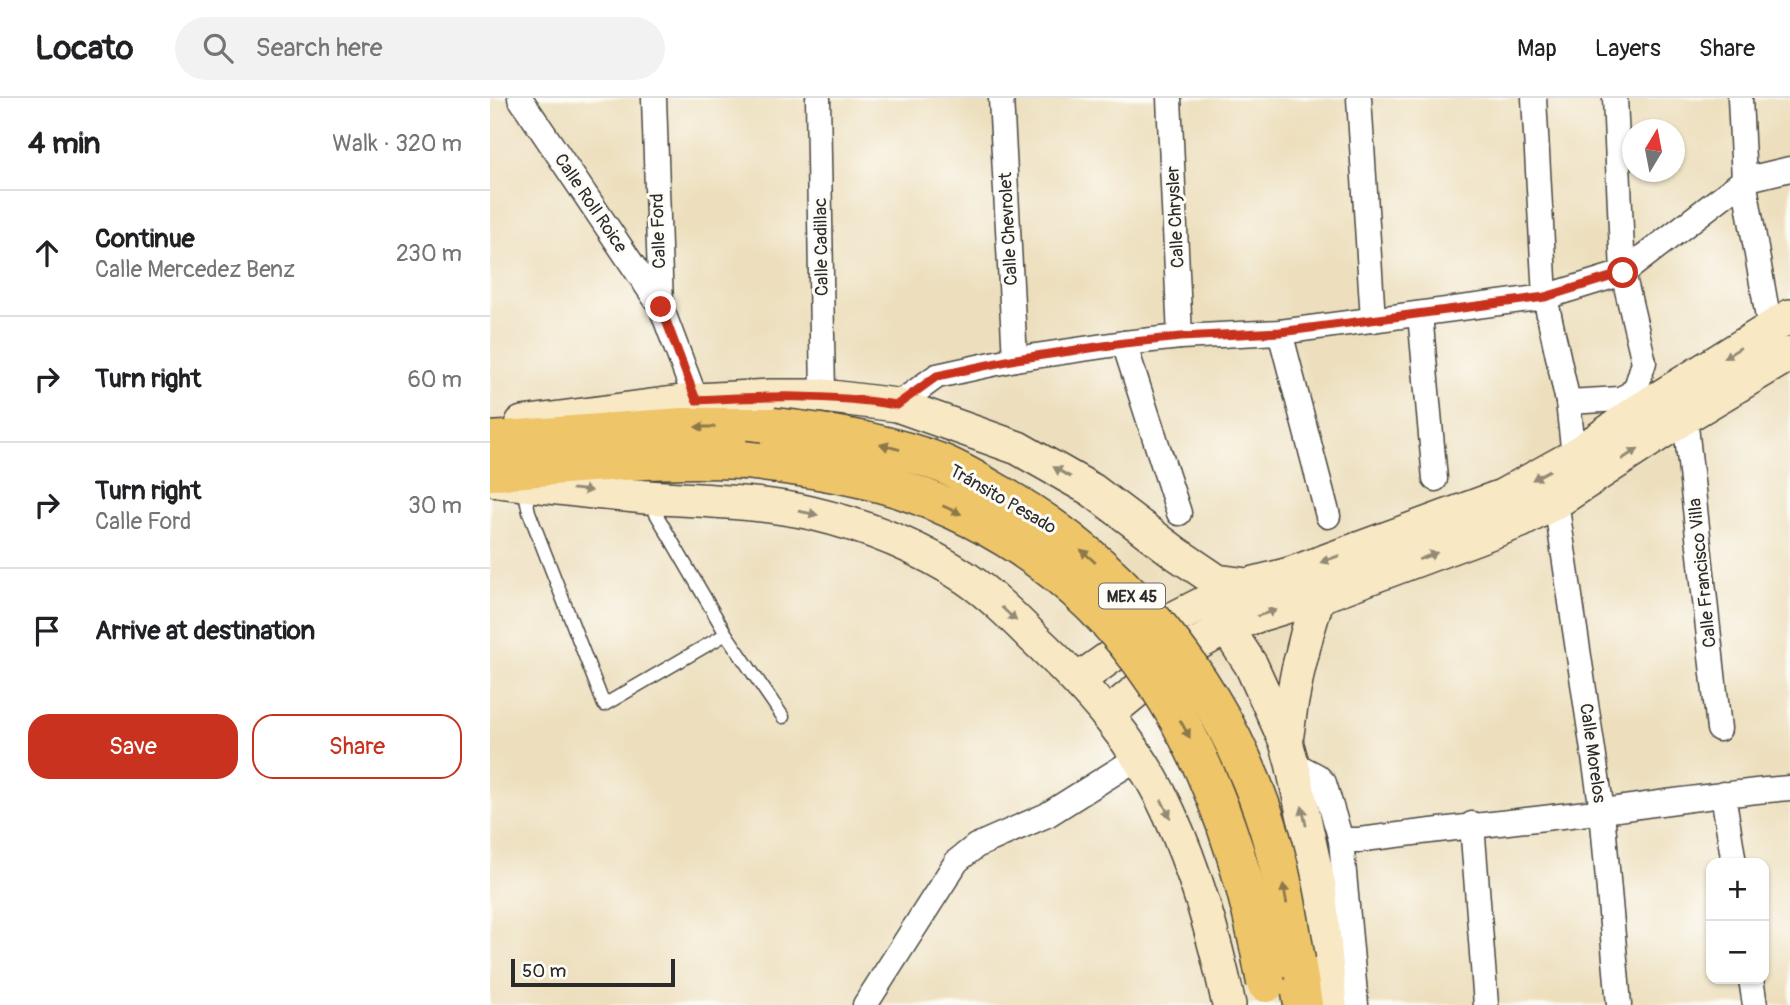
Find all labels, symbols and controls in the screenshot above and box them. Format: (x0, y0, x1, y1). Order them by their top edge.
search box (175, 17, 665, 80)
text: Locato (35, 28, 133, 69)
icon: search (199, 29, 237, 67)
text: Search here (255, 32, 382, 64)
text: Map (1517, 34, 1557, 63)
text: Layers (1595, 34, 1661, 63)
text: Share (1699, 34, 1755, 63)
north arrow (1622, 119, 1685, 182)
text: 4 min (28, 125, 101, 162)
text: Walk · 320 m (332, 129, 462, 158)
street label: Calle Roll Roice (549, 149, 632, 257)
street label: Calle Chrysler (1161, 165, 1190, 269)
street label: Calle Chevrolet (994, 171, 1023, 286)
street label: Calle Ford (646, 193, 671, 269)
street label: Calle Cadillac (809, 198, 834, 296)
text: Continue (95, 223, 195, 255)
icon: ahead (28, 234, 66, 272)
text: 230 m (396, 239, 462, 268)
text: Calle Mercedez Benz (95, 255, 295, 284)
route start (1607, 257, 1638, 288)
route end (645, 291, 676, 322)
one-way arrow (1723, 346, 1742, 359)
icon: right (28, 360, 66, 398)
text: Turn right (95, 363, 201, 395)
text: 60 m (407, 365, 462, 394)
one-way arrow (693, 421, 715, 433)
one-way arrow (879, 441, 901, 452)
one-way arrow (1620, 448, 1639, 461)
street label: Tránsito Pesado (945, 460, 1061, 539)
one-way arrow (1052, 466, 1071, 478)
one-way arrow (1531, 469, 1551, 481)
text: Turn right (95, 475, 201, 507)
one-way arrow (571, 485, 593, 496)
icon: right (28, 486, 66, 524)
text: 30 m (408, 491, 462, 520)
street label: Calle Francisco Villa (1683, 497, 1722, 649)
one-way arrow (942, 504, 962, 516)
text: Calle Ford (95, 507, 191, 536)
one-way arrow (797, 508, 819, 519)
one-way arrow (1080, 548, 1097, 564)
one-way arrow (1417, 550, 1438, 561)
one-way arrow (1319, 554, 1340, 565)
road number: MEX 45 (1099, 583, 1165, 608)
one-way arrow (1000, 605, 1017, 621)
one-way arrow (1256, 607, 1277, 618)
icon: arrive (28, 612, 66, 650)
text: Arrive at destination (95, 615, 315, 647)
street label: Calle Morelos (1574, 702, 1611, 804)
button: Save (28, 714, 238, 779)
button: Share (252, 714, 462, 779)
one-way arrow (1179, 720, 1191, 739)
one-way arrow (1160, 799, 1172, 819)
one-way arrow (1298, 805, 1309, 827)
map controls (1706, 858, 1769, 984)
button: + (1706, 858, 1769, 921)
one-way arrow (1279, 883, 1290, 905)
button: − (1706, 921, 1769, 984)
scale bar (511, 956, 676, 988)
text: 50 m (522, 959, 566, 983)

